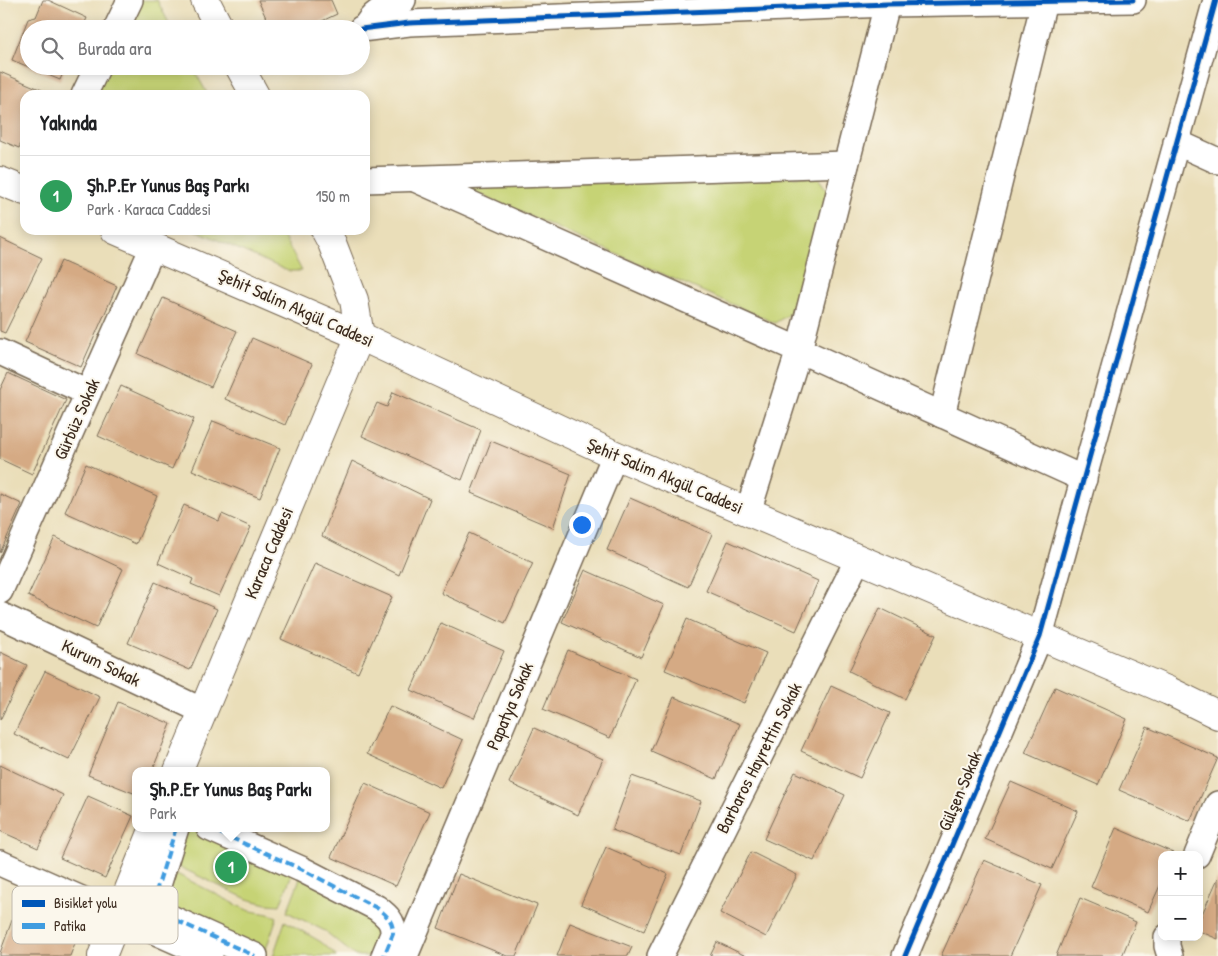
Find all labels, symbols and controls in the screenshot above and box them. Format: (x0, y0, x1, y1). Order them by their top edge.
search box (20, 20, 370, 75)
icon: search (38, 34, 66, 62)
text: Burada ara (78, 35, 151, 61)
text: Yakında (40, 108, 97, 137)
text: Şh.P.Er Yunus Baş Parkı (87, 172, 250, 198)
text: 1 (53, 185, 59, 207)
text: 150 m (316, 185, 350, 207)
text: Park · Karaca Caddesi (87, 198, 211, 220)
street label: Şehit Salim Akgül Caddesi (215, 262, 378, 353)
street label: Gürbüz Sokak (47, 374, 106, 464)
street label: Şehit Salim Akgül Caddesi (583, 431, 747, 520)
street label: Karaca Caddesi (238, 503, 299, 603)
your location (569, 512, 595, 538)
street label: Kurum Sokak (58, 633, 145, 693)
street label: Papatya Sokak (480, 658, 539, 753)
street label: Barbaros Hayrettin Sokak (710, 678, 808, 838)
street label: Gülşen Sokak (932, 747, 988, 835)
popup (132, 767, 330, 832)
text: Şh.P.Er Yunus Baş Parkı (150, 776, 312, 802)
text: Park (150, 802, 176, 824)
pin: 1 (215, 848, 247, 886)
map controls (1158, 851, 1203, 941)
button: + (1158, 851, 1203, 896)
legend (12, 886, 178, 944)
text: Bisiklet yolu (54, 893, 117, 913)
button: − (1158, 896, 1203, 941)
text: Patika (54, 916, 86, 935)

